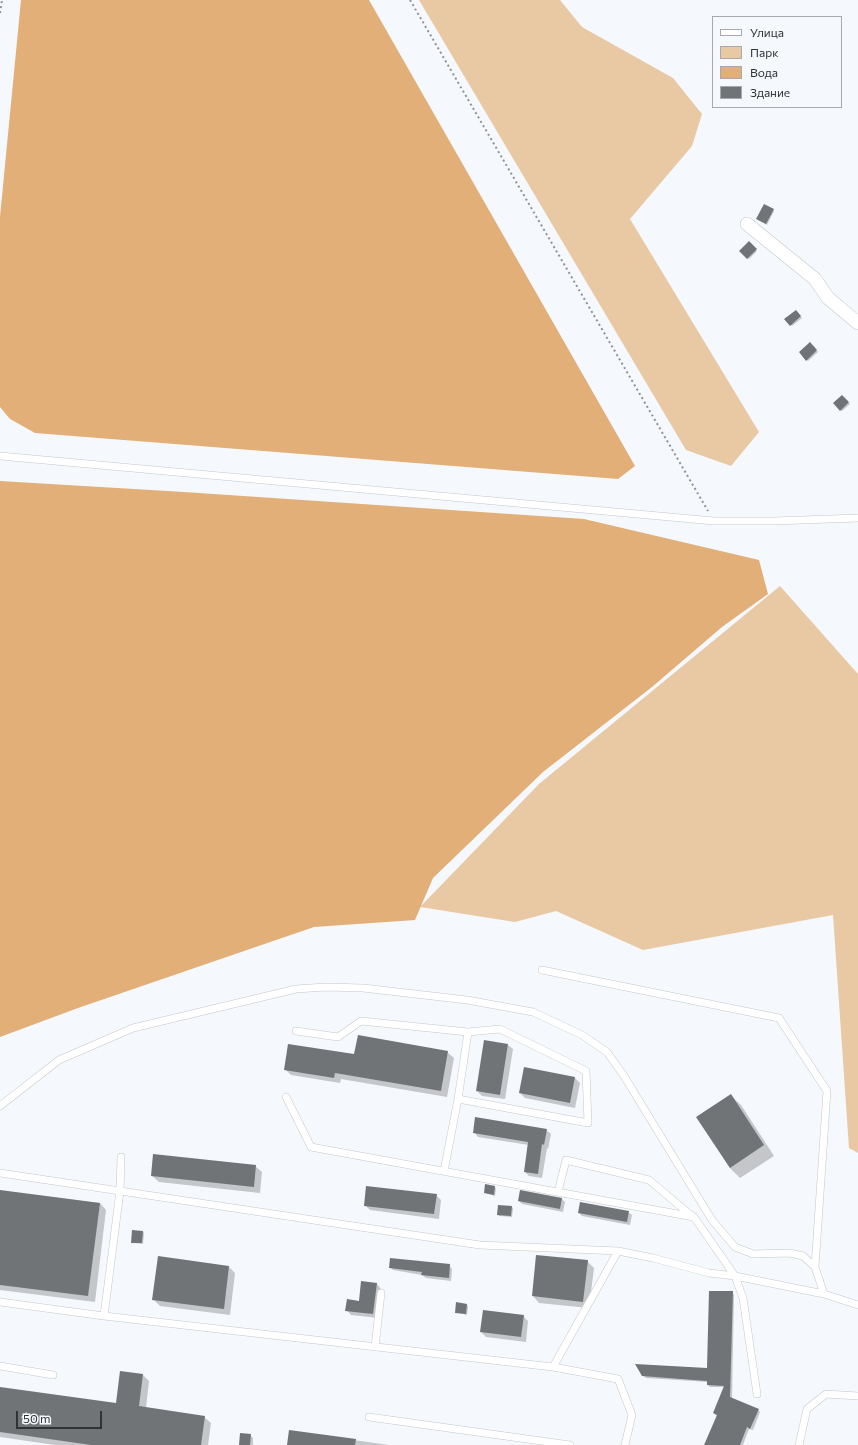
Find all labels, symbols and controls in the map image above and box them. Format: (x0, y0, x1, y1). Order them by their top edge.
legend (712, 16, 842, 108)
text: Улица (750, 25, 784, 39)
text: Парк (750, 45, 779, 59)
text: Вода (750, 65, 778, 79)
text: Здание (750, 85, 790, 99)
scale bar (18, 1403, 104, 1429)
text: 50 m (23, 1411, 51, 1425)

